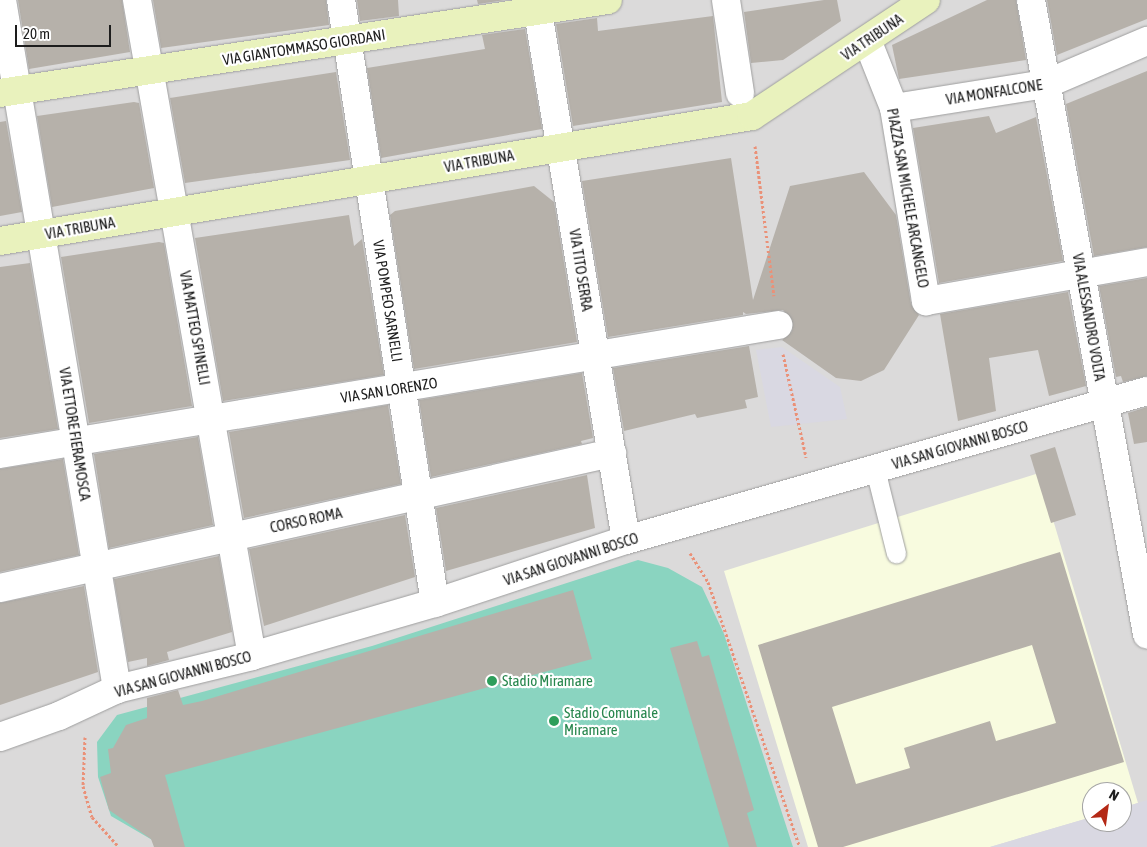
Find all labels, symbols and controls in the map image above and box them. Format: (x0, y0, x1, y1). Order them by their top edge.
street label: VIA TRIBUNA (838, 10, 906, 64)
scale bar (18, 15, 114, 47)
text: 20 m (23, 25, 50, 42)
street label: VIA GIANTOMMASO GIORDANI (221, 25, 387, 69)
street label: VIA MONFALCONE (945, 76, 1043, 108)
street label: PIAZZA SAN MICHELE ARCANGELO (883, 107, 933, 289)
street label: VIA TRIBUNA (443, 146, 515, 176)
street label: VIA TRIBUNA (44, 213, 116, 243)
street label: VIA TITO SERRA (566, 228, 596, 312)
street label: VIA POMPEO SARNELLI (369, 239, 407, 363)
street label: VIA ALESSANDRO VOLTA (1069, 252, 1109, 382)
street label: VIA MATTEO SPINELLI (176, 269, 214, 387)
street label: VIA ETTORE FIERAMOSCA (56, 366, 94, 502)
street label: VIA SAN LORENZO (339, 373, 439, 407)
street label: VIA SAN GIOVANNI BOSCO (890, 417, 1030, 473)
street label: CORSO ROMA (268, 504, 344, 536)
street label: VIA SAN GIOVANNI BOSCO (501, 529, 641, 589)
street label: VIA SAN GIOVANNI BOSCO (113, 647, 253, 701)
place label: Stadio Miramare (502, 672, 593, 690)
marker: Stadio Miramare (486, 675, 498, 687)
place label: Stadio Comunale Miramare (564, 703, 658, 738)
marker: Stadio Comunale Miramare (548, 715, 560, 727)
north arrow (1082, 782, 1132, 832)
text: N (1106, 786, 1122, 804)

